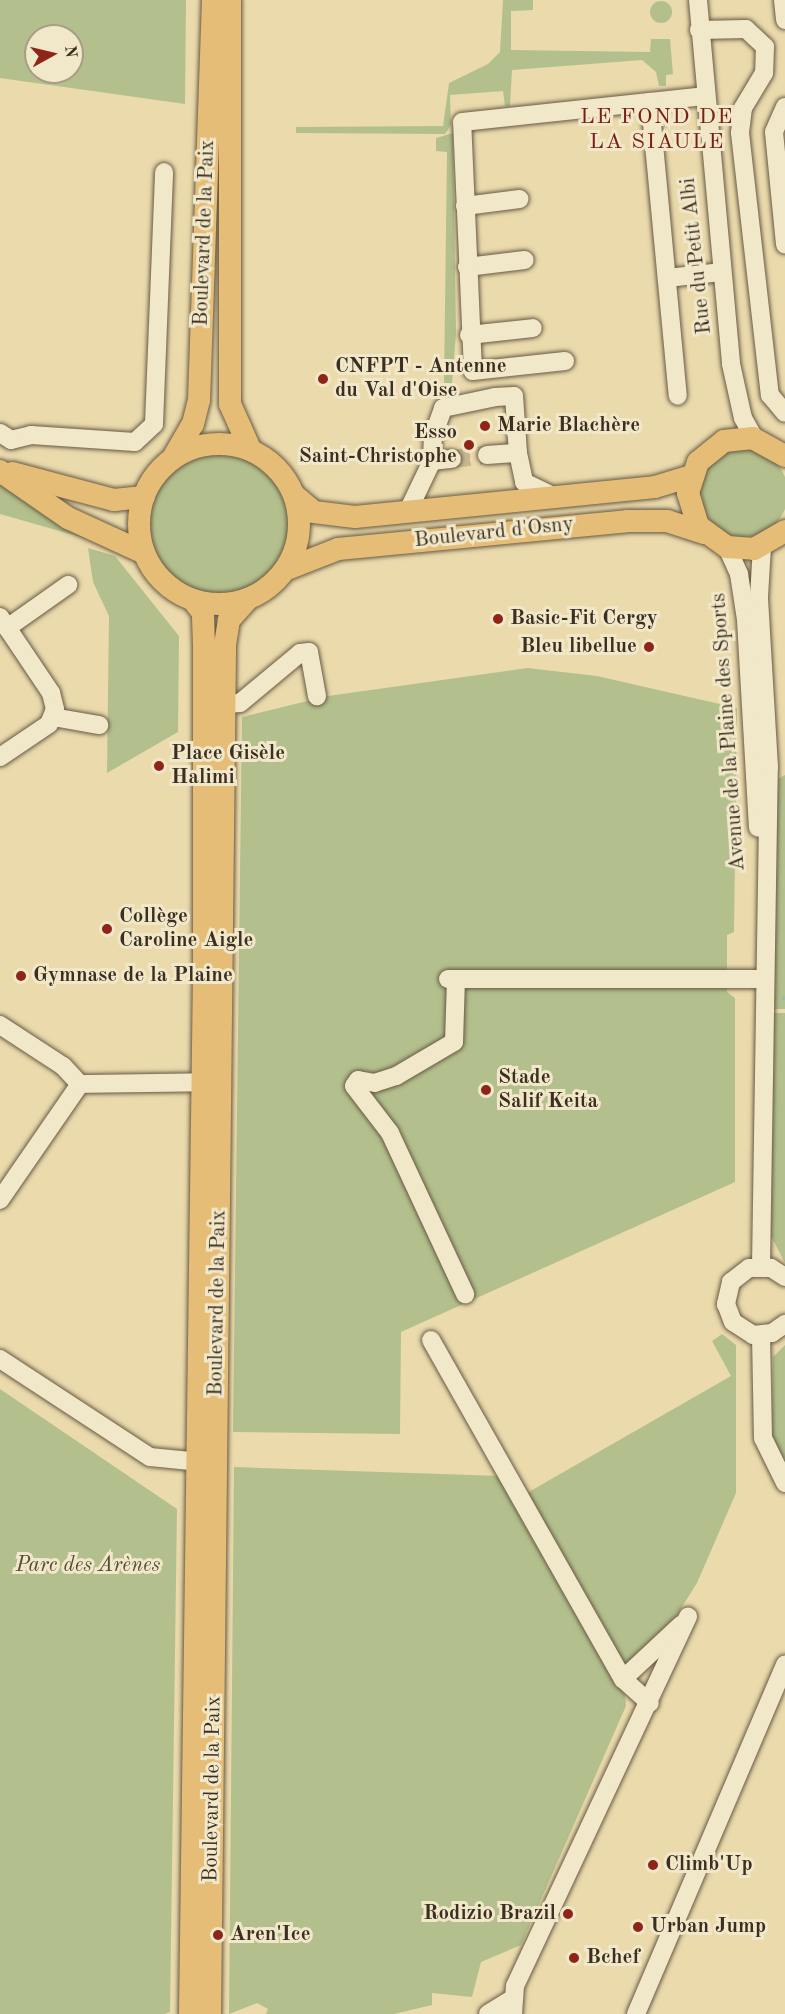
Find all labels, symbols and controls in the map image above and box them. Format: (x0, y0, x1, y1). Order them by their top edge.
north arrow (24, 24, 84, 84)
text: N (61, 45, 79, 59)
district label: LE FOND DE LA SIAULE (580, 104, 734, 156)
street label: Boulevard de la Paix (189, 139, 221, 327)
street label: Rue du Petit Albi (676, 177, 718, 335)
place label: CNFPT - Antenne du Val d'Oise (335, 354, 507, 404)
marker: CNFPT - Antenne du Val d'Oise (316, 372, 330, 386)
place label: Marie Blachère (497, 413, 640, 439)
marker: Marie Blachère (478, 419, 492, 433)
place label: Esso Saint-Christophe (299, 420, 457, 470)
marker: Esso Saint-Christophe (462, 438, 476, 452)
street label: Boulevard d'Osny (413, 512, 575, 554)
street label: Avenue de la Plaine des Sports (707, 592, 751, 872)
place label: Basic-Fit Cergy (510, 606, 658, 632)
marker: Basic-Fit Cergy (491, 612, 505, 626)
place label: Bleu libellue (520, 634, 637, 660)
marker: Bleu libellue (642, 640, 656, 654)
place label: Place Gisèle Halimi (171, 741, 285, 791)
marker: Place Gisèle Halimi (152, 759, 166, 773)
place label: Collège Caroline Aigle (119, 904, 253, 954)
marker: Collège Caroline Aigle (100, 922, 114, 936)
place label: Gymnase de la Plaine (33, 963, 233, 989)
marker: Gymnase de la Plaine (14, 969, 28, 983)
place label: Stade Salif Keita (498, 1065, 598, 1115)
marker: Stade Salif Keita (479, 1083, 493, 1097)
street label: Boulevard de la Paix (204, 1210, 232, 1396)
park label: Parc des Arènes (16, 1553, 160, 1579)
street label: Boulevard de la Paix (199, 1696, 227, 1882)
place label: Climb'Up (665, 1852, 753, 1878)
marker: Climb'Up (646, 1858, 660, 1872)
place label: Rodizio Brazil (423, 1901, 556, 1927)
marker: Rodizio Brazil (561, 1907, 575, 1921)
place label: Urban Jump (650, 1914, 766, 1940)
marker: Urban Jump (631, 1920, 645, 1934)
place label: Aren'Ice (230, 1922, 311, 1948)
marker: Aren'Ice (211, 1928, 225, 1942)
place label: Bchef (586, 1945, 640, 1971)
marker: Bchef (567, 1951, 581, 1965)

